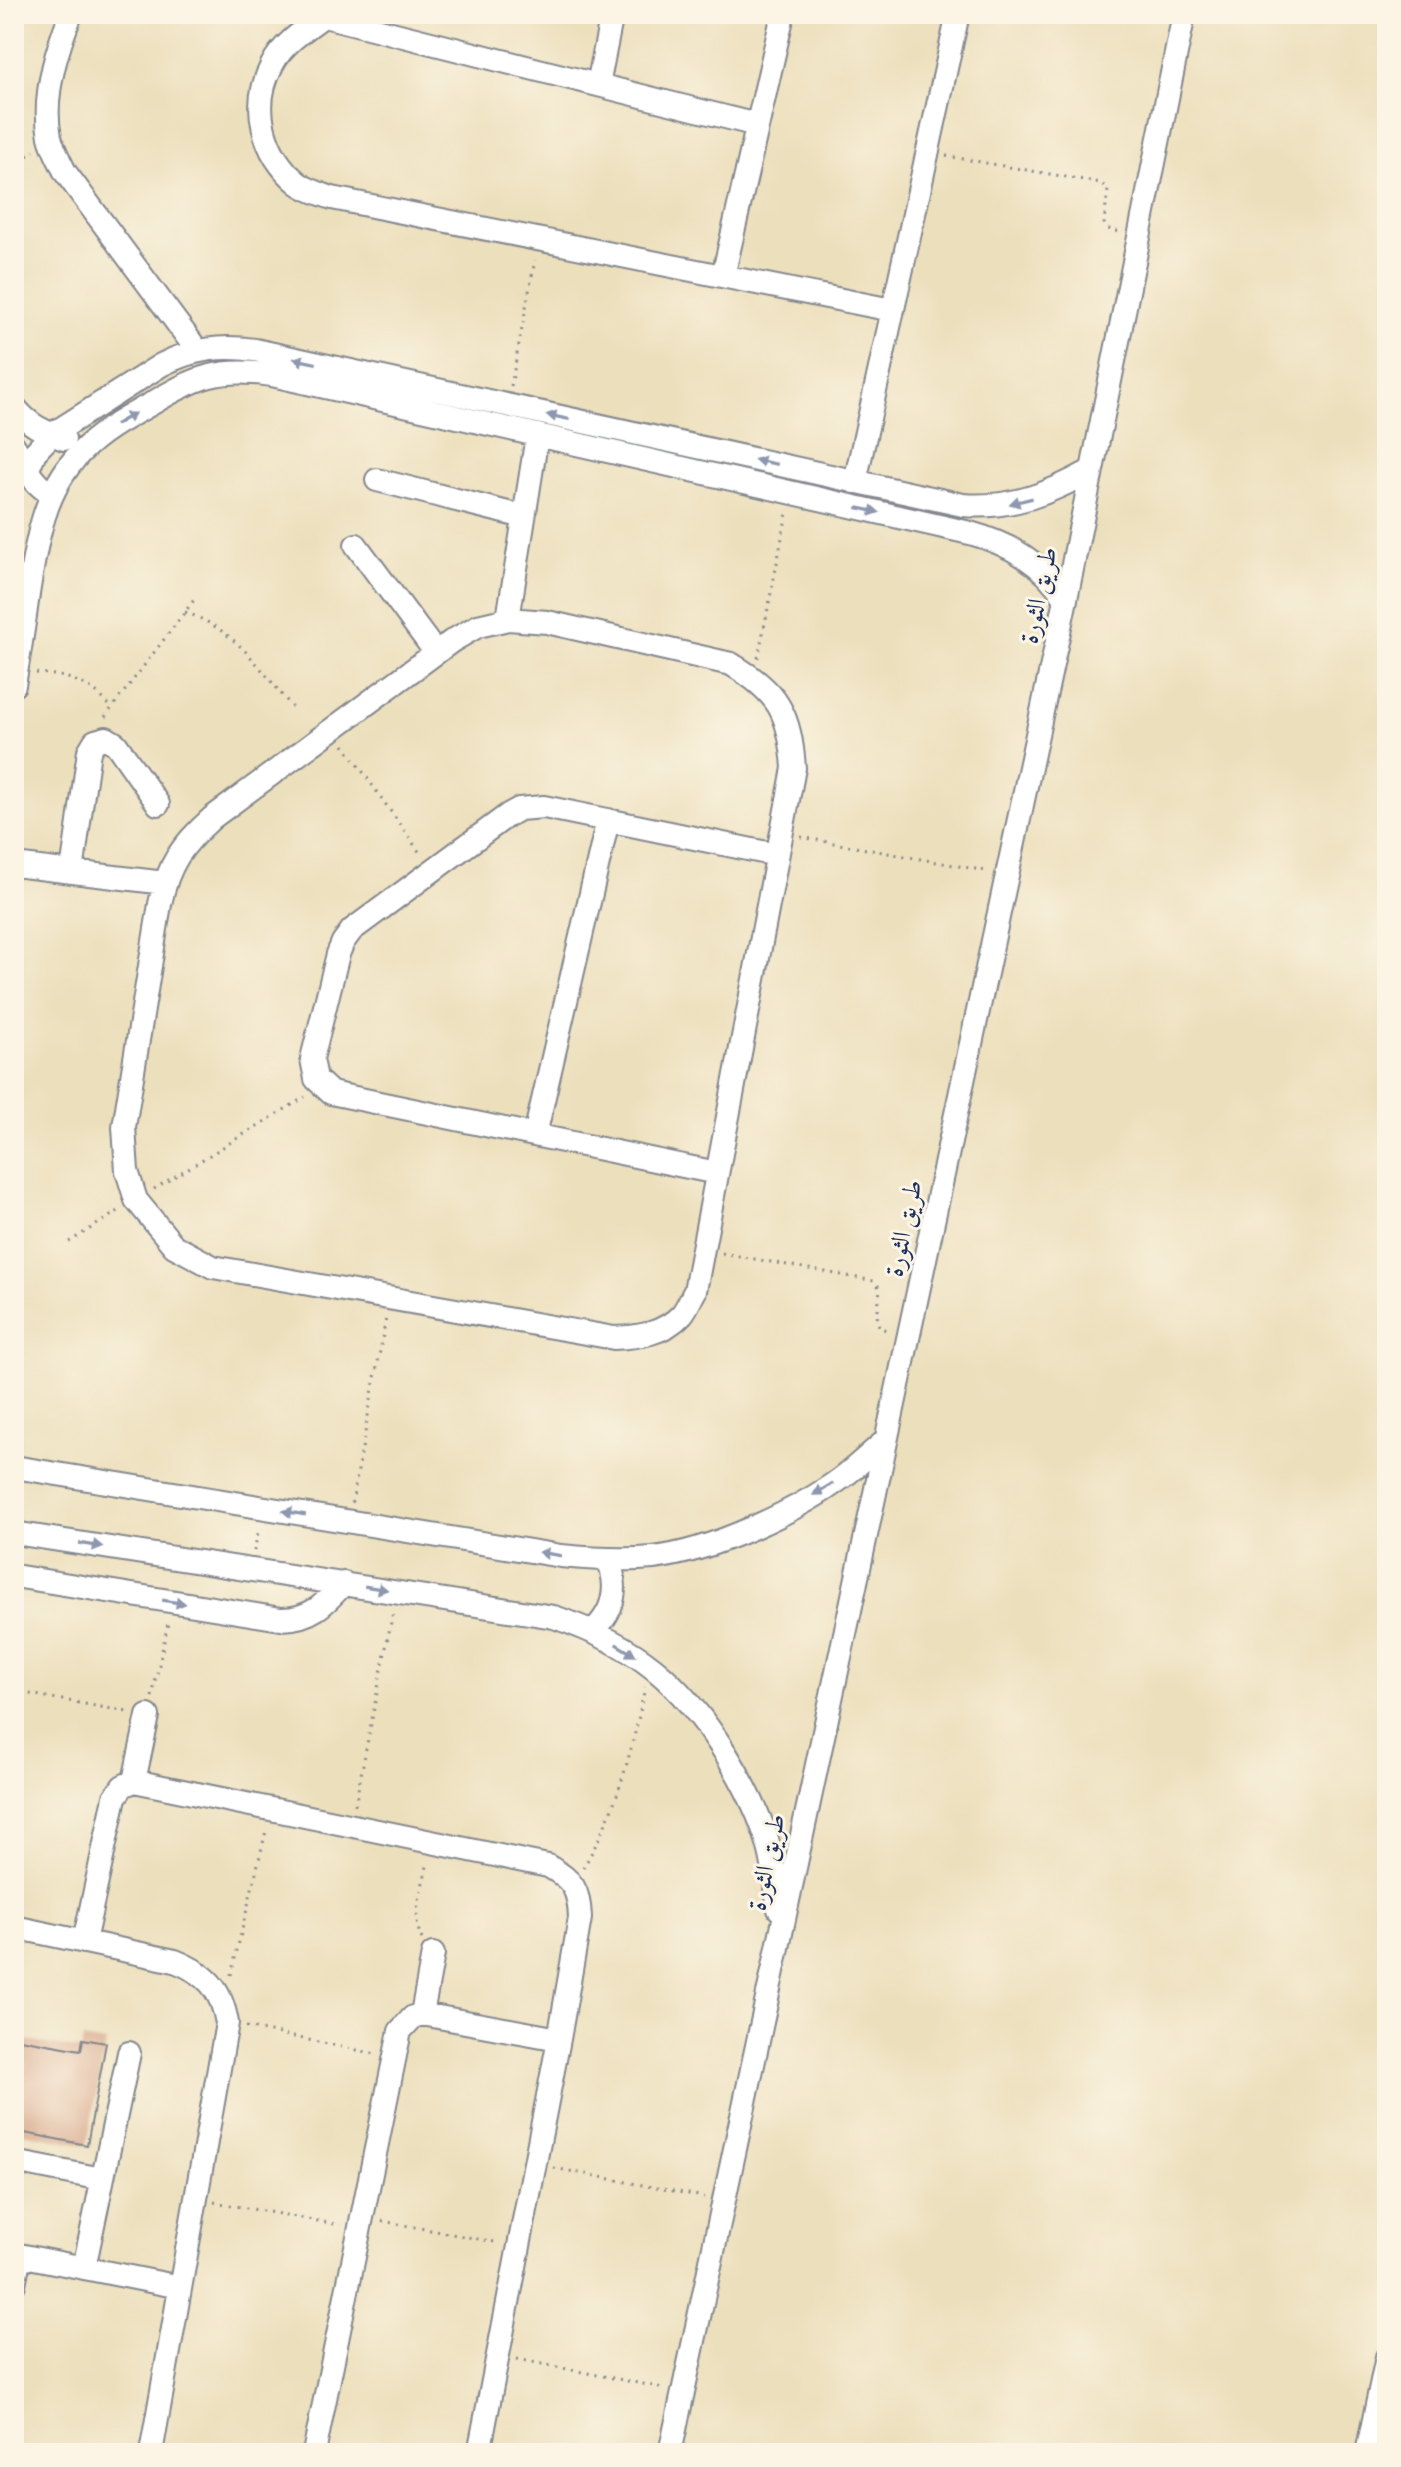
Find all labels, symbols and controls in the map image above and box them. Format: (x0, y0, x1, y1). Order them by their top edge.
one-way arrow (292, 354, 317, 367)
one-way arrow (546, 410, 571, 423)
one-way arrow (113, 412, 136, 426)
one-way arrow (753, 455, 778, 468)
one-way arrow (1008, 495, 1033, 507)
one-way arrow (856, 504, 881, 517)
street label: طريق الثورة (1011, 543, 1065, 647)
street label: طريق الثورة (876, 1176, 930, 1280)
one-way arrow (812, 1482, 834, 1496)
one-way arrow (281, 1506, 306, 1519)
one-way arrow (79, 1539, 104, 1552)
one-way arrow (538, 1547, 563, 1560)
one-way arrow (364, 1582, 389, 1595)
one-way arrow (162, 1596, 187, 1608)
one-way arrow (615, 1643, 637, 1657)
street label: طريق الثورة (739, 1810, 793, 1914)

